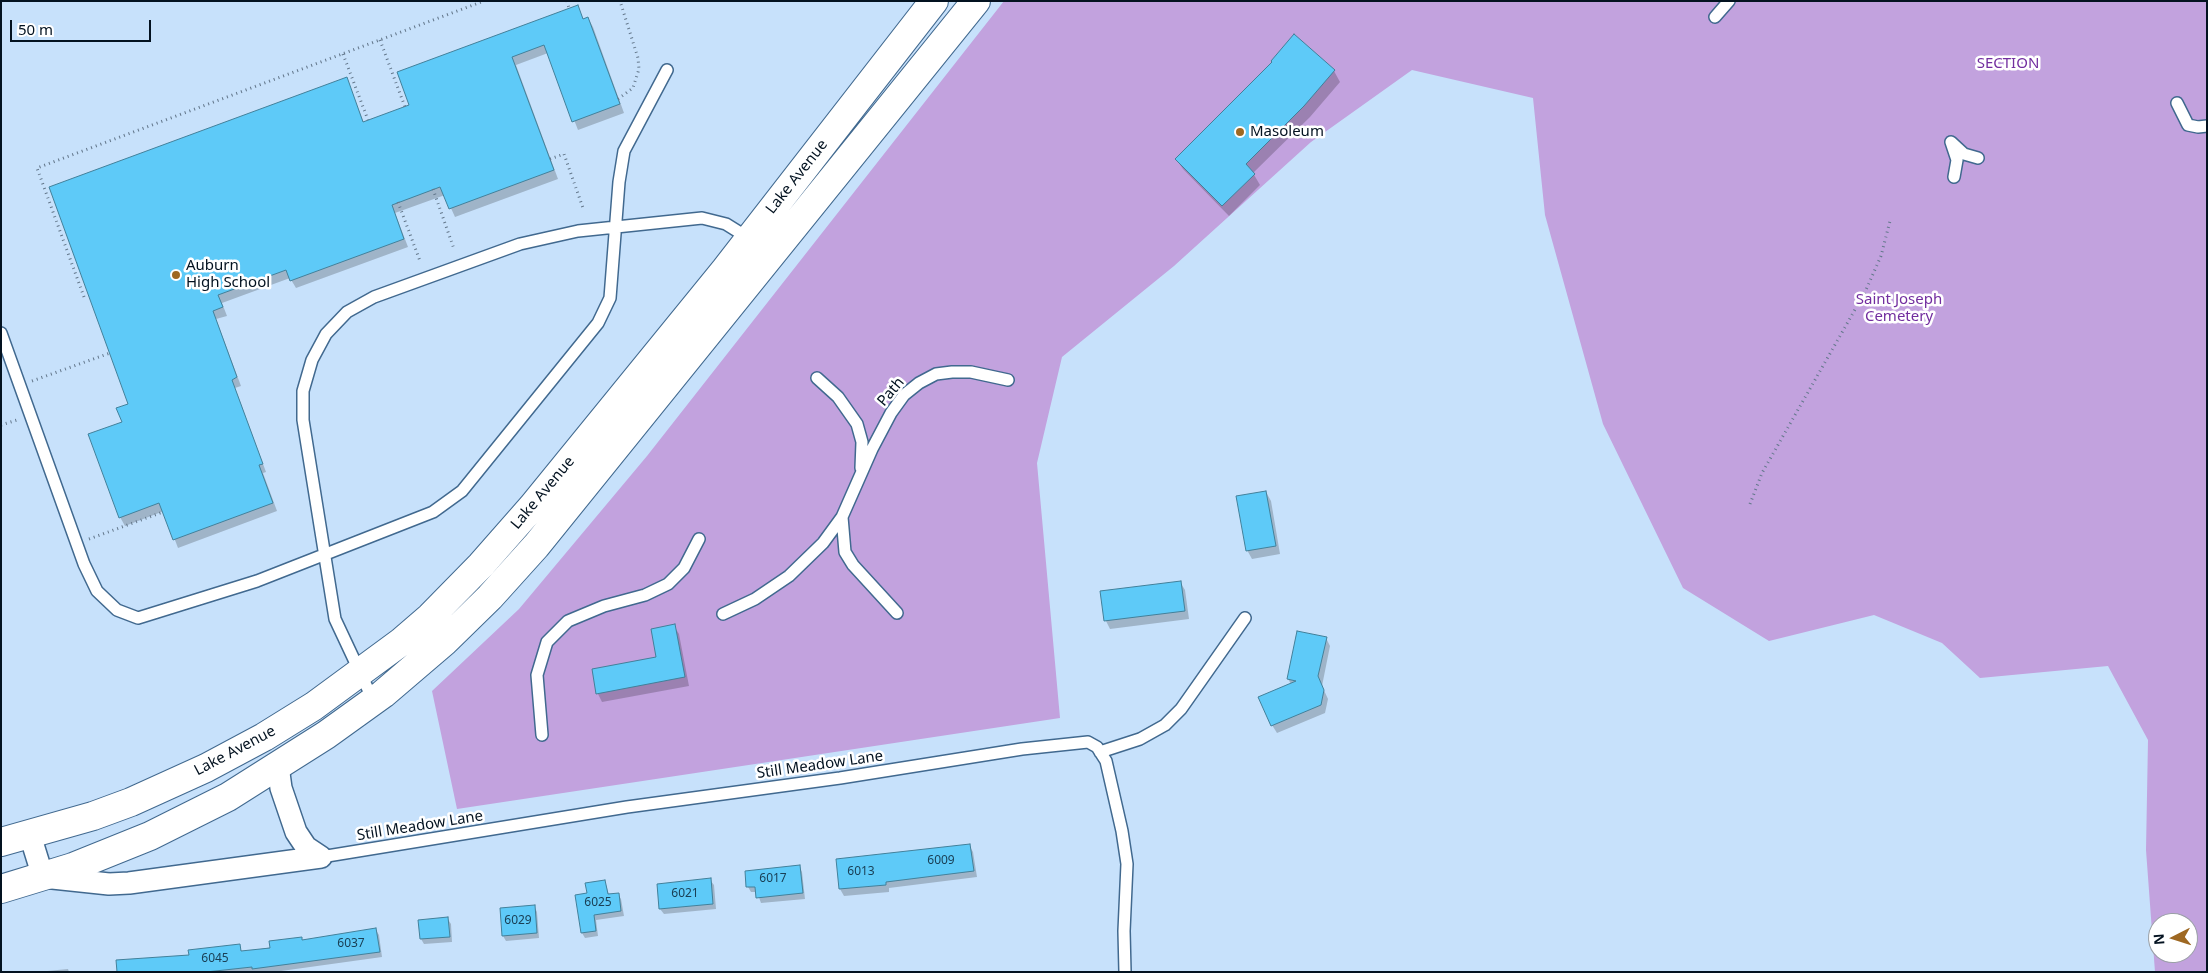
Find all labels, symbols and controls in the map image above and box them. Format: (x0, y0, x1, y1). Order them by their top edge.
scale bar (12, 10, 154, 42)
text: 50 m (18, 19, 53, 39)
park label: SECTION (1977, 55, 2039, 73)
place label: Masoleum (1250, 123, 1324, 141)
marker: Masoleum (1234, 126, 1246, 138)
street label: Lake Avenue (762, 136, 832, 218)
place label: Auburn High School (186, 257, 270, 292)
marker: Auburn High School (170, 269, 182, 281)
park label: Saint Joseph Cemetery (1856, 291, 1942, 326)
street label: Path (874, 374, 908, 410)
street label: Lake Avenue (507, 453, 579, 533)
street label: Lake Avenue (191, 722, 279, 780)
street label: Still Meadow Lane (756, 747, 884, 783)
street label: Still Meadow Lane (356, 807, 484, 845)
house number: 6009 (927, 854, 955, 868)
house number: 6013 (847, 865, 875, 879)
house number: 6017 (759, 872, 787, 886)
house number: 6021 (671, 887, 699, 901)
house number: 6025 (584, 896, 612, 910)
north arrow (2148, 913, 2198, 963)
house number: 6029 (504, 914, 532, 928)
text: N (2149, 933, 2169, 946)
house number: 6037 (337, 937, 365, 951)
house number: 6045 (201, 952, 229, 966)

